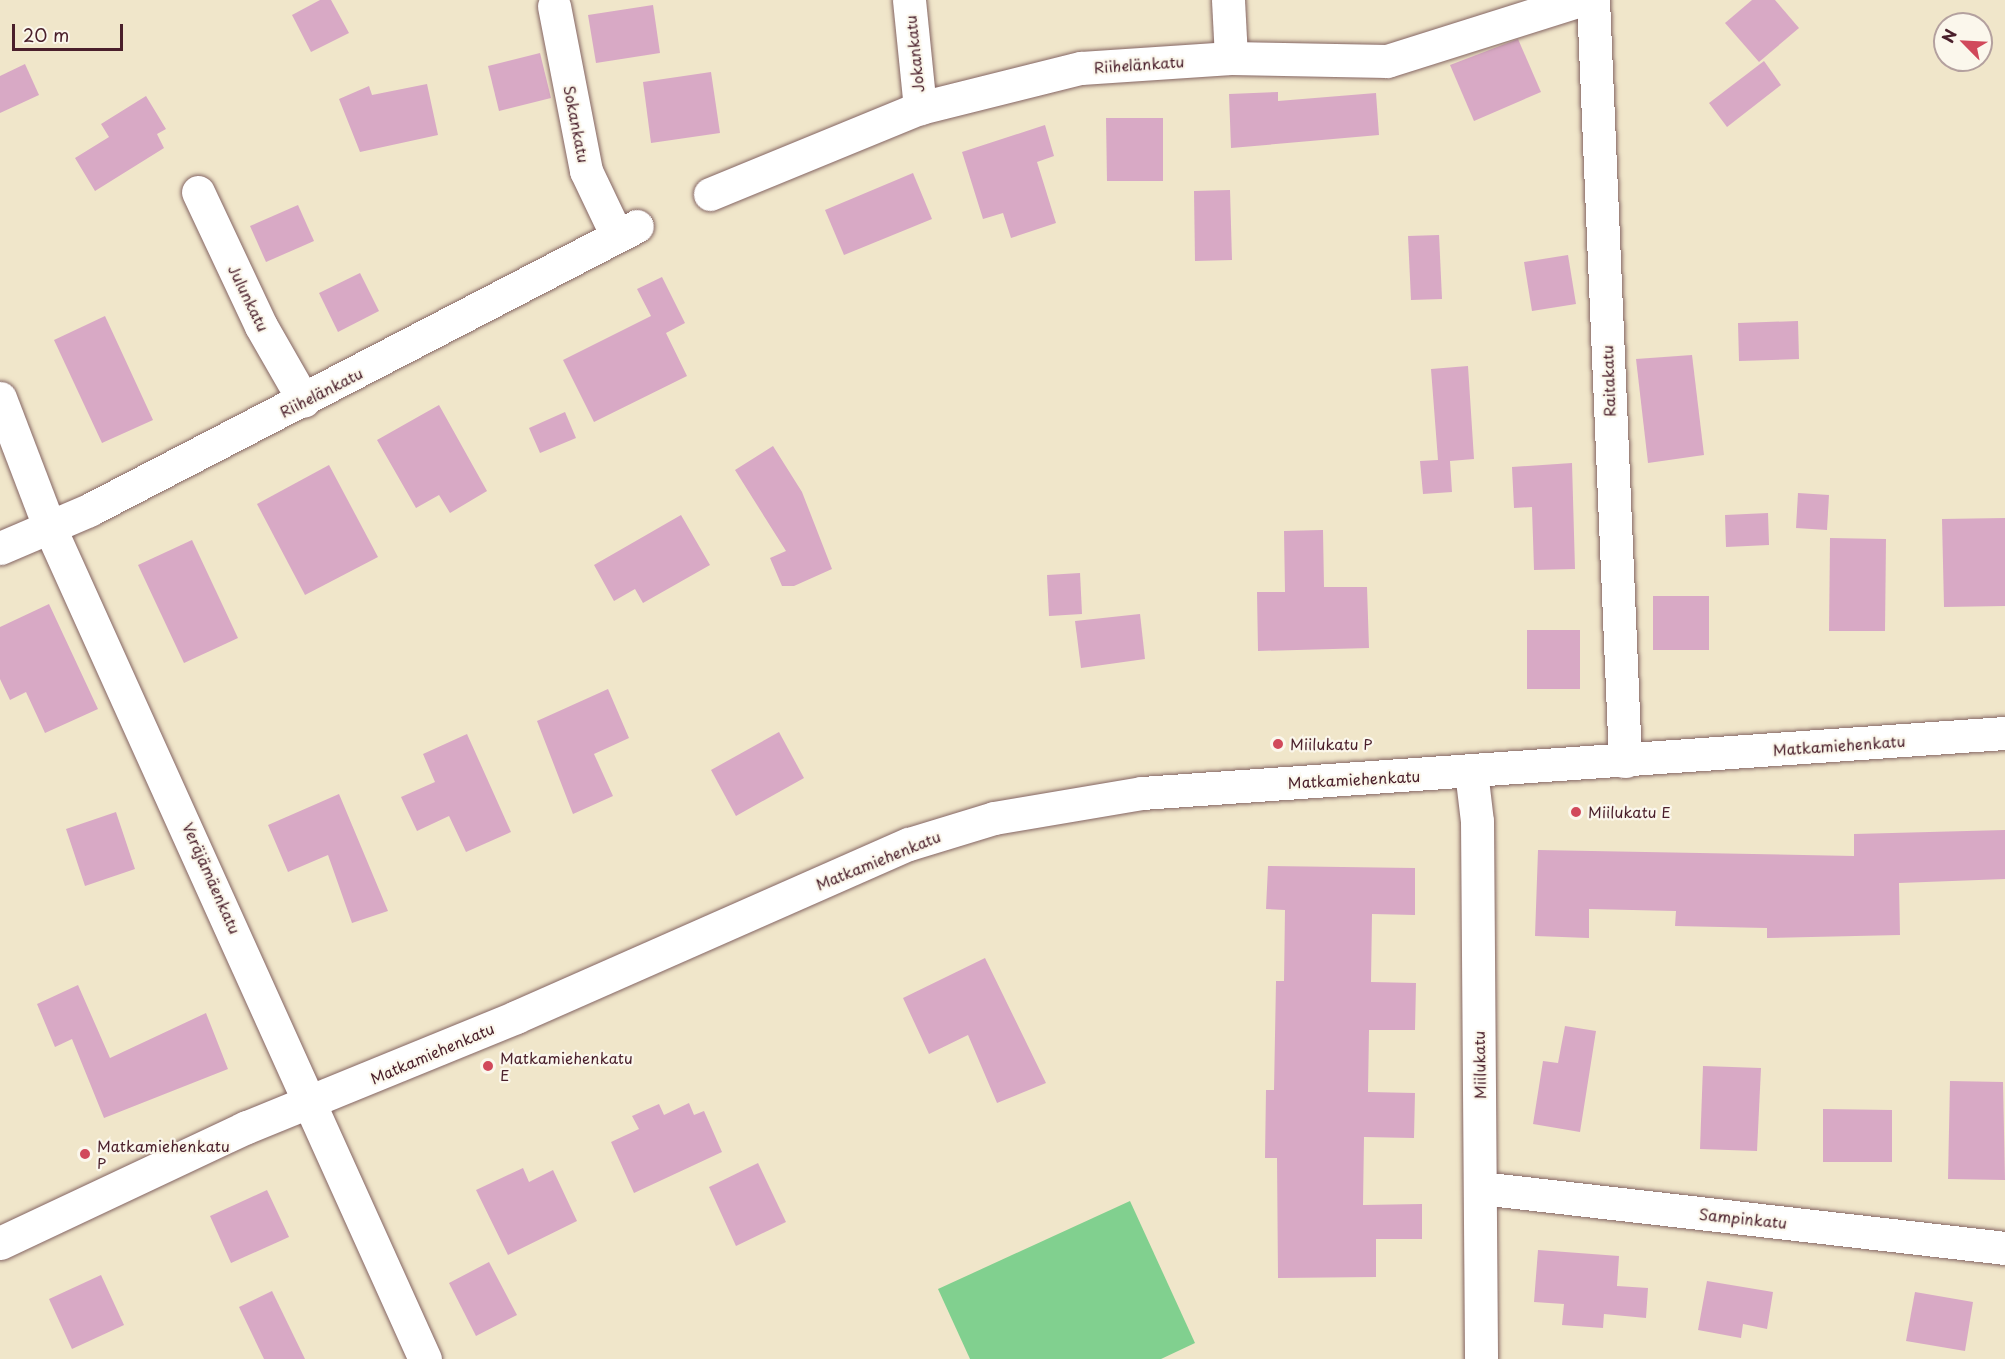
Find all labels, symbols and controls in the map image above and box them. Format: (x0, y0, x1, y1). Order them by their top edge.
scale bar (15, 12, 126, 50)
north arrow (1933, 12, 1993, 72)
street label: Jokankatu (901, 15, 927, 93)
text: 20 m (23, 21, 69, 48)
text: N (1935, 25, 1962, 46)
street label: Riihelänkatu (1093, 52, 1185, 76)
street label: Sokankatu (561, 84, 593, 164)
street label: Julunkatu (225, 262, 273, 334)
street label: Raitakatu (1598, 345, 1618, 417)
street label: Riihelänkatu (277, 363, 365, 421)
street label: Matkamiehenkatu (1772, 731, 1906, 759)
place label: Miilukatu P (1290, 735, 1372, 753)
marker: Miilukatu P (1271, 737, 1285, 751)
street label: Matkamiehenkatu (1287, 767, 1421, 791)
place label: Miilukatu E (1588, 803, 1671, 821)
marker: Miilukatu E (1569, 805, 1583, 819)
street label: Veräjämäenkatu (179, 820, 245, 936)
street label: Matkamiehenkatu (813, 827, 943, 893)
street label: Matkamiehenkatu (367, 1019, 497, 1087)
street label: Miilukatu (1469, 1031, 1489, 1099)
place label: Matkamiehenkatu E (500, 1048, 633, 1083)
marker: Matkamiehenkatu E (481, 1059, 495, 1073)
place label: Matkamiehenkatu P (97, 1136, 230, 1171)
marker: Matkamiehenkatu P (78, 1147, 92, 1161)
street label: Sampinkatu (1698, 1204, 1788, 1232)

